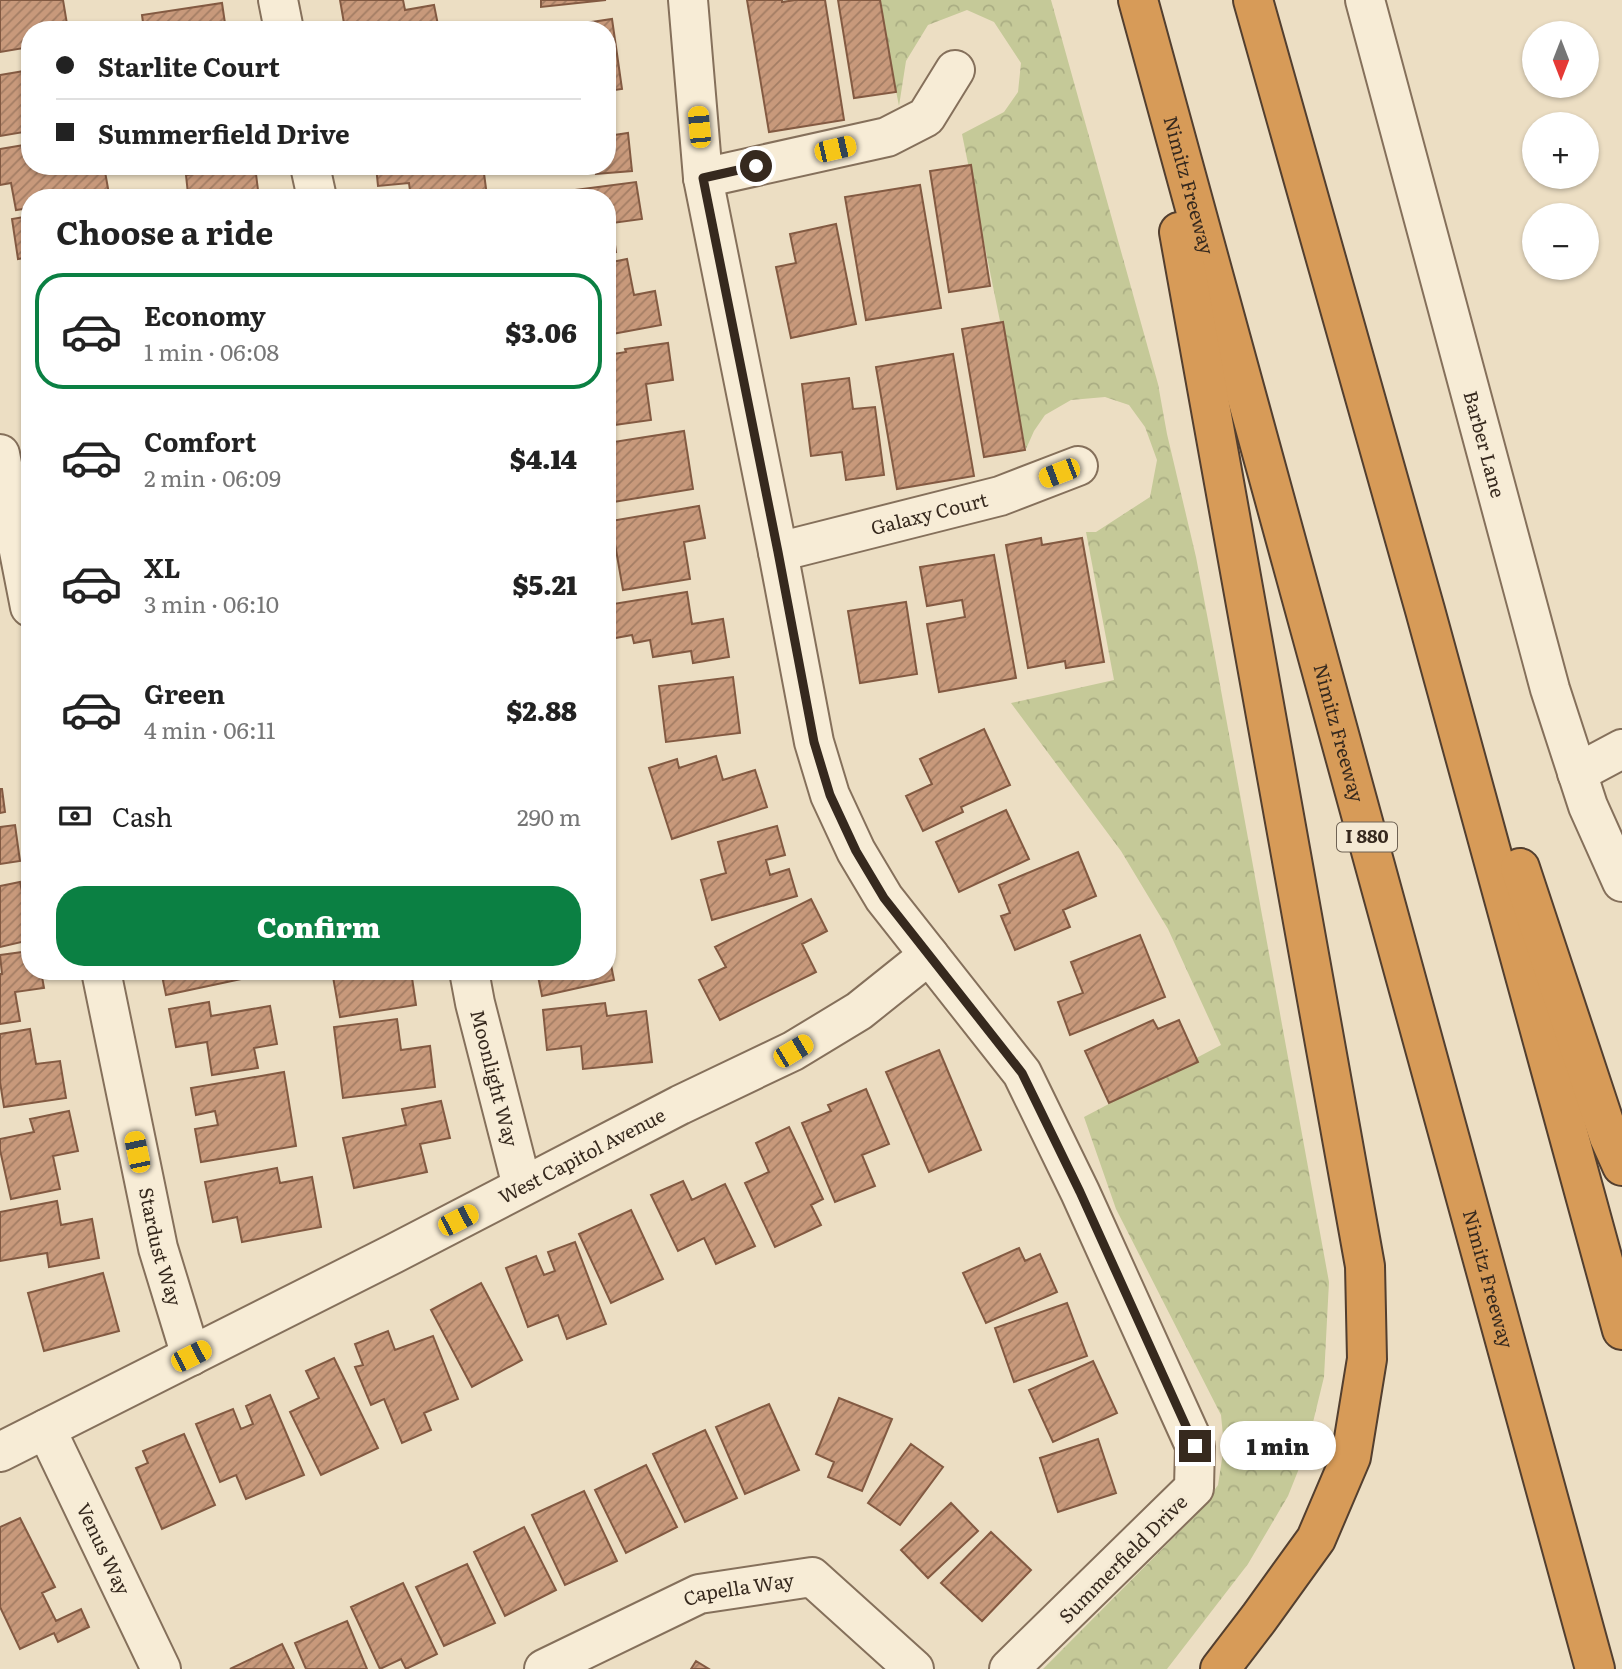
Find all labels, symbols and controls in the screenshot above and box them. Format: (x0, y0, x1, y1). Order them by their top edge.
north arrow (1522, 21, 1600, 98)
map controls (1522, 21, 1599, 280)
text: Starlite Court (98, 46, 280, 85)
car (687, 105, 712, 149)
street label: Nimitz Freeway (1157, 112, 1222, 257)
button: + (1522, 112, 1599, 189)
text: Summerfield Drive (98, 113, 350, 152)
car (813, 134, 858, 164)
route start (740, 150, 772, 182)
button: − (1522, 203, 1599, 280)
text: Choose a ride (56, 207, 273, 255)
text: Economy (144, 295, 266, 334)
icon: car (60, 300, 123, 363)
text: $3.06 (505, 312, 577, 351)
text: 1 min · 06:08 (144, 334, 279, 368)
street label: Barber Lane (1457, 387, 1513, 501)
text: Comfort (144, 421, 256, 460)
icon: car (60, 426, 123, 489)
text: $4.14 (510, 438, 577, 477)
car (1036, 456, 1083, 490)
text: 2 min · 06:09 (144, 460, 281, 494)
street label: Galaxy Court (868, 485, 991, 541)
text: XL (144, 547, 181, 586)
icon: car (60, 552, 123, 615)
text: $5.21 (513, 564, 577, 603)
text: 3 min · 06:10 (144, 586, 279, 620)
street label: Nimitz Freeway (1307, 660, 1372, 805)
text: Green (144, 673, 225, 712)
icon: car (60, 678, 123, 741)
text: $2.88 (506, 690, 577, 729)
text: 4 min · 06:11 (144, 712, 275, 746)
text: Cash (112, 796, 173, 835)
icon: cash (56, 797, 94, 835)
text: 290 m (517, 799, 581, 833)
road number: I 880 (1337, 822, 1397, 852)
button: Confirm (56, 886, 581, 966)
street label: Moonlight Way (464, 1006, 526, 1149)
car (770, 1031, 817, 1071)
street label: West Capitol Avenue (493, 1100, 670, 1210)
car (123, 1129, 152, 1175)
street label: Stardust Way (133, 1185, 190, 1309)
car (435, 1201, 482, 1239)
street label: Nimitz Freeway (1457, 1206, 1521, 1351)
car (168, 1337, 215, 1375)
callout: 1 min (1220, 1422, 1335, 1470)
text: 1 min (1247, 1428, 1309, 1462)
route end (1179, 1430, 1211, 1462)
street label: Summerfield Drive (1052, 1488, 1193, 1629)
street label: Venus Way (70, 1498, 138, 1599)
street label: Capella Way (678, 1565, 796, 1613)

